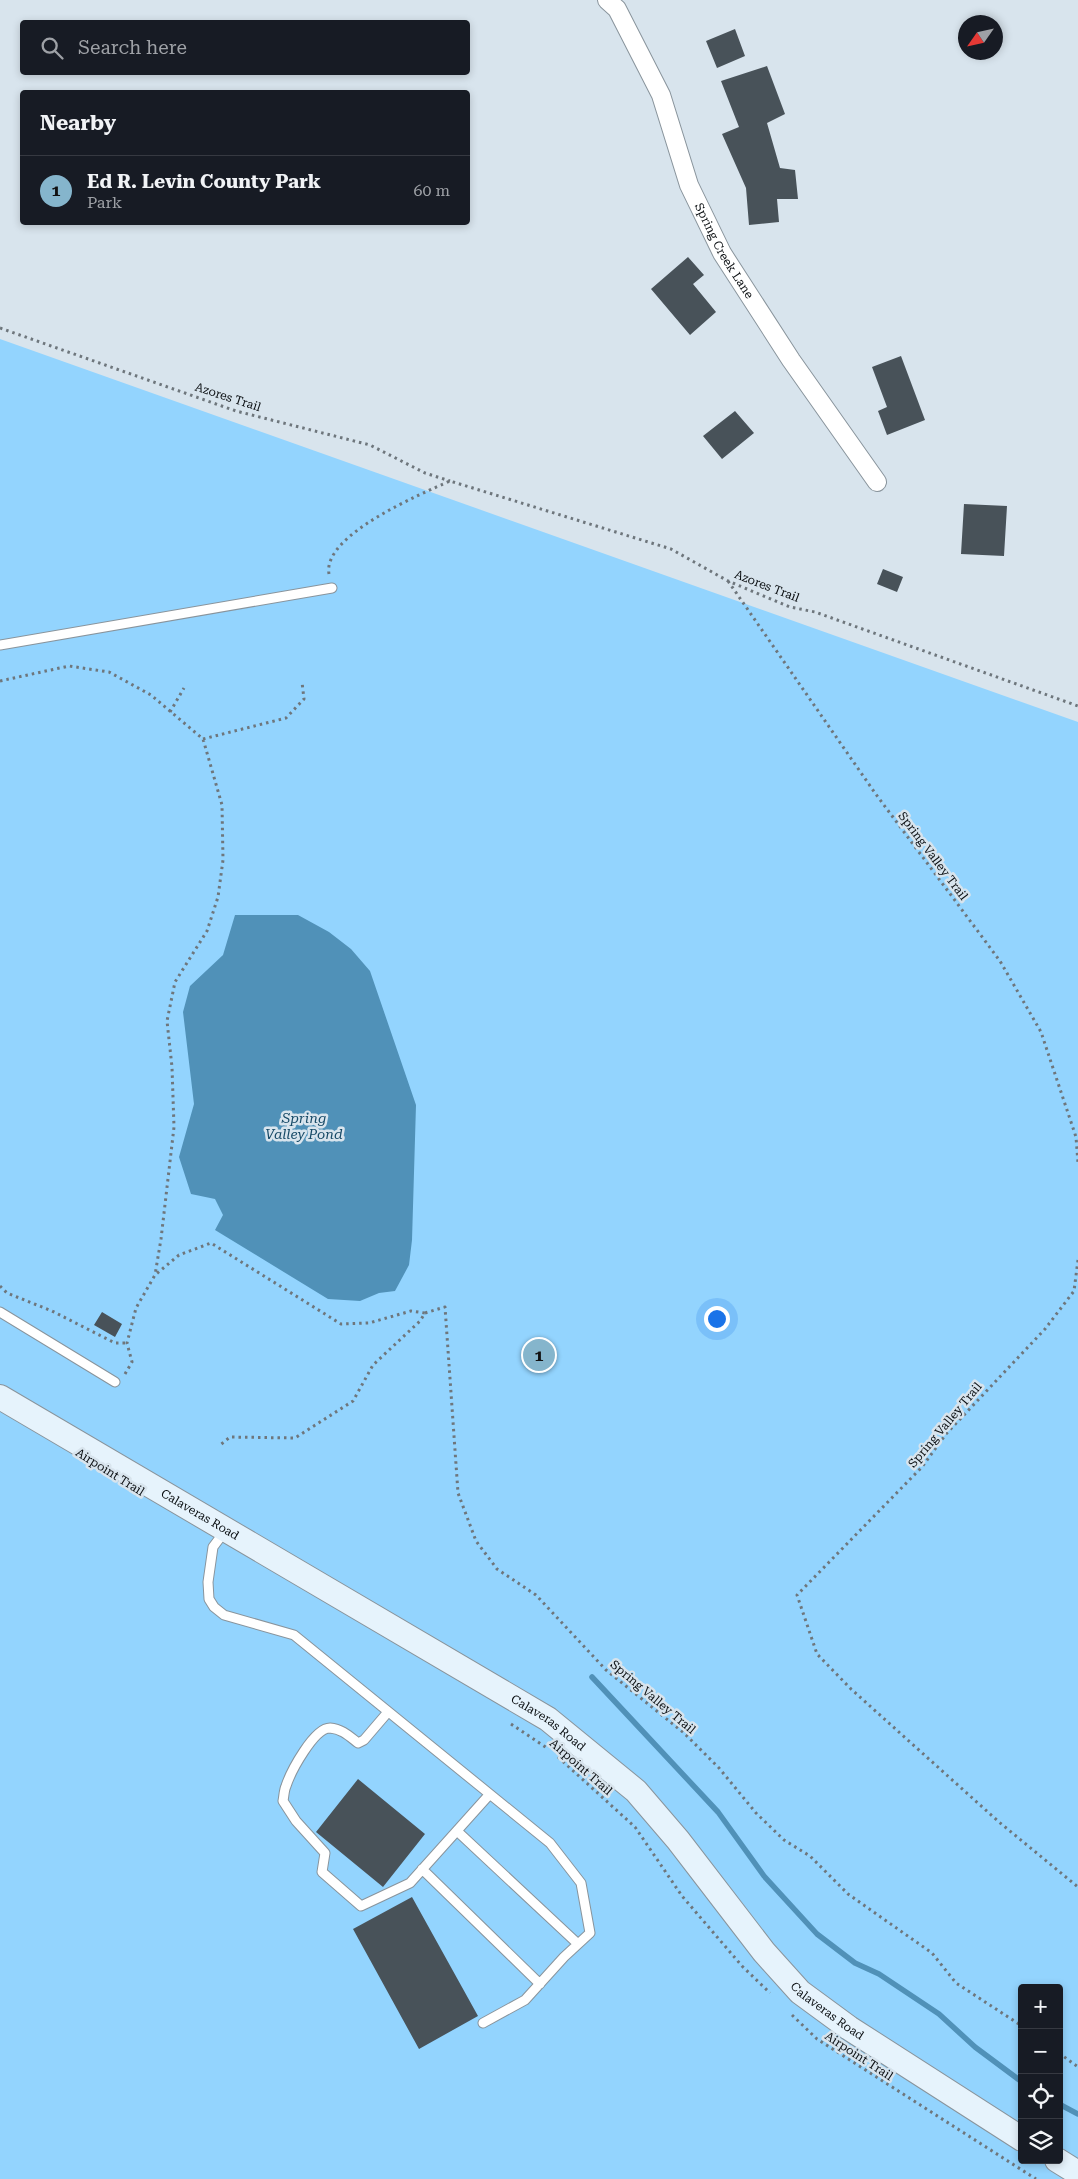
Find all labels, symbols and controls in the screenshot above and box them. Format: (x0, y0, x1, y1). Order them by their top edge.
north arrow (958, 15, 1003, 60)
search box (20, 20, 470, 75)
icon: search (38, 34, 66, 62)
text: Search here (78, 36, 187, 59)
text: Nearby (40, 111, 116, 135)
text: Ed R. Levin County Park (87, 170, 321, 193)
text: 1 (52, 181, 60, 200)
text: 60 m (413, 181, 450, 200)
text: Park (87, 193, 122, 212)
street label: Spring Creek Lane (692, 201, 757, 302)
street label: Azores Trail (193, 380, 263, 414)
street label: Azores Trail (733, 567, 802, 605)
street label: Spring Valley Trail (895, 809, 971, 903)
water label: Spring Valley Pond (265, 1110, 343, 1142)
your location (704, 1306, 730, 1332)
pin: 1 (523, 1336, 555, 1374)
street label: Spring Valley Trail (905, 1379, 985, 1470)
street label: Airpoint Trail (73, 1445, 147, 1499)
street label: Calaveras Road (159, 1486, 242, 1543)
street label: Spring Valley Trail (608, 1657, 699, 1737)
street label: Calaveras Road (509, 1692, 589, 1754)
street label: Airpoint Trail (547, 1736, 615, 1798)
street label: Calaveras Road (788, 1979, 867, 2043)
map controls (1018, 1984, 1063, 2164)
button: + (1018, 1984, 1063, 2029)
street label: Airpoint Trail (822, 2029, 896, 2083)
button: − (1018, 2029, 1063, 2074)
button: locate (1018, 2074, 1063, 2119)
button: layers (1018, 2119, 1063, 2164)

